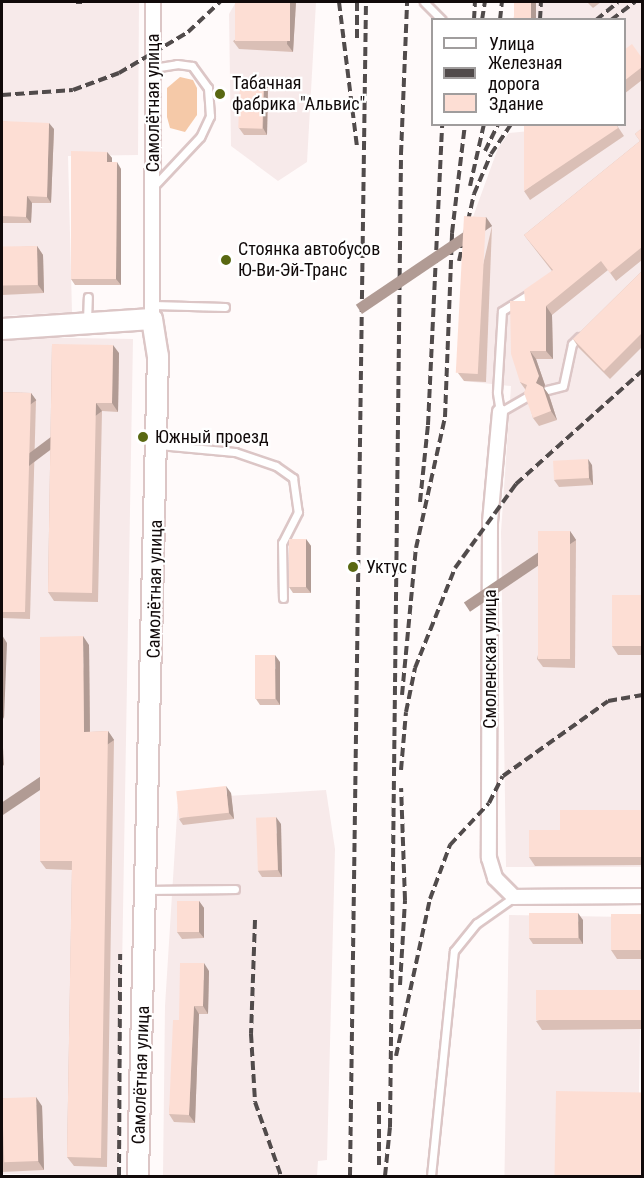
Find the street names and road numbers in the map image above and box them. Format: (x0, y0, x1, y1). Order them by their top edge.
street label: Самолётная улица (142, 34, 164, 172)
street label: Самолётная улица (143, 519, 167, 659)
street label: Смоленская улица (479, 589, 501, 729)
street label: Самолётная улица (128, 1005, 154, 1145)

